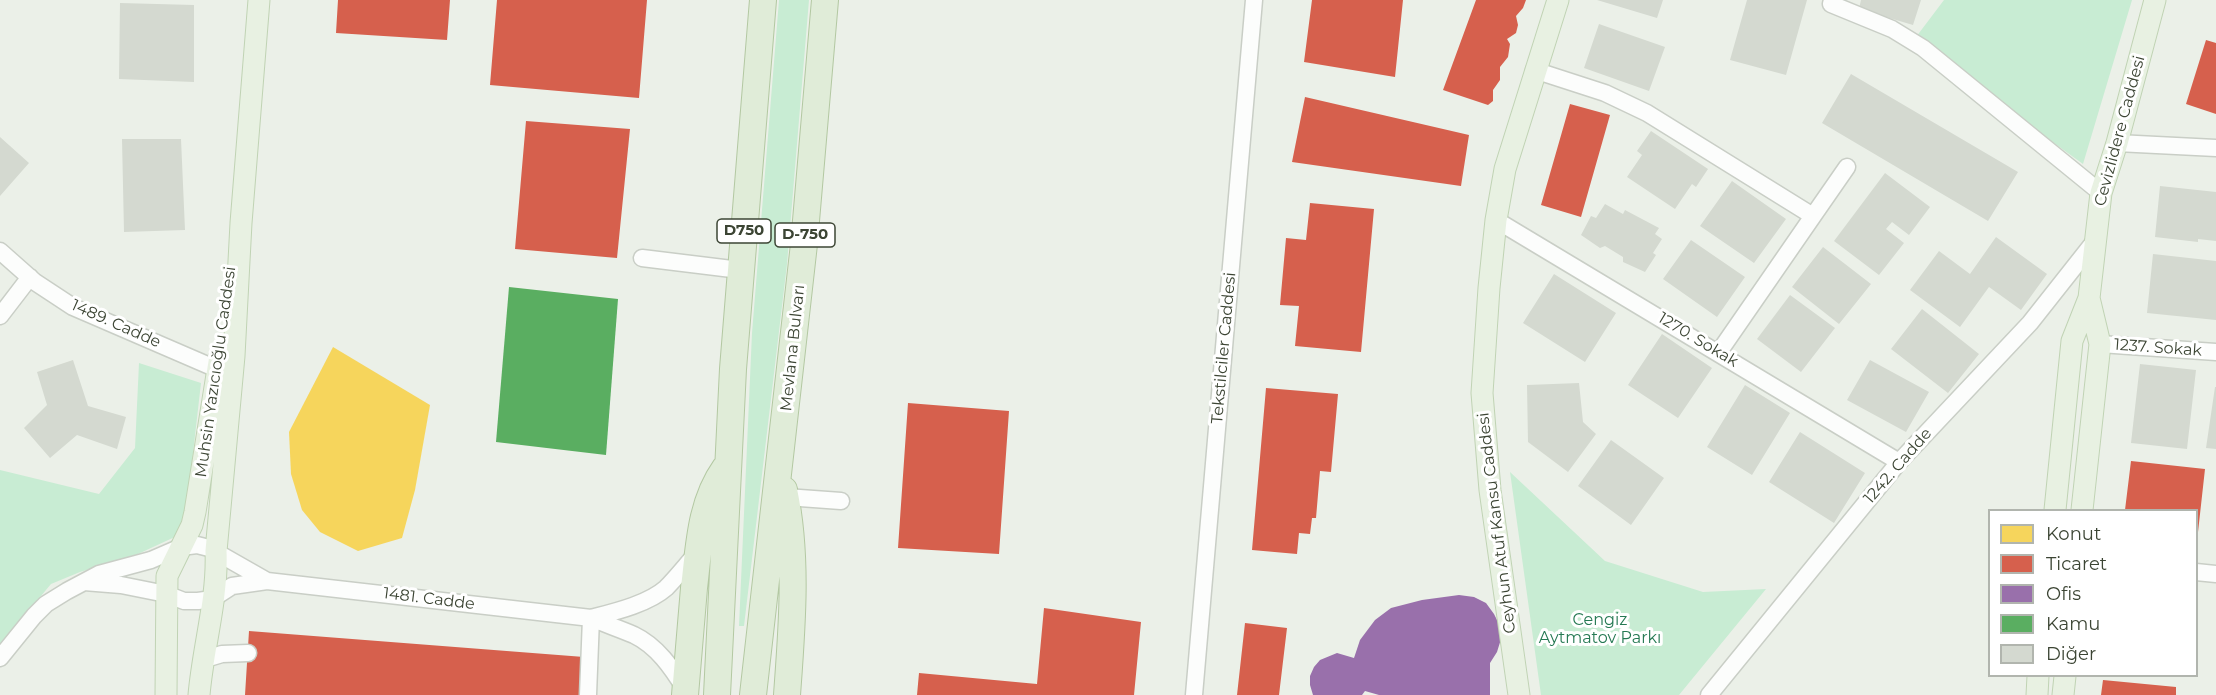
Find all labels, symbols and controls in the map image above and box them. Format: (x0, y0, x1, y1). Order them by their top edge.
street label: Cevizlidere Caddesi (2091, 54, 2149, 208)
road number: D750 (717, 219, 771, 243)
road number: D-750 (775, 223, 835, 247)
street label: Muhsin Yazıcıoğlu Caddesi (192, 265, 240, 479)
street label: Tekstilciler Caddesi (1208, 271, 1240, 425)
street label: Mevlana Bulvarı (777, 284, 809, 412)
street label: 1489. Cadde (68, 296, 164, 352)
street label: 1270. Sokak (1654, 309, 1742, 371)
street label: 1237. Sokak (2113, 335, 2203, 361)
street label: Ceyhun Atuf Kansu Caddesi (1474, 411, 1520, 635)
street label: 1242. Cadde (1860, 424, 1936, 508)
legend (1988, 509, 2198, 677)
text: Konut (2046, 523, 2101, 545)
text: Ticaret (2046, 553, 2107, 575)
text: Ofis (2046, 583, 2081, 605)
street label: 1481. Cadde (382, 584, 476, 614)
park label: Cengiz Aytmatov Parkı (1539, 610, 1661, 648)
text: Kamu (2046, 613, 2100, 635)
text: Diğer (2046, 643, 2096, 665)

